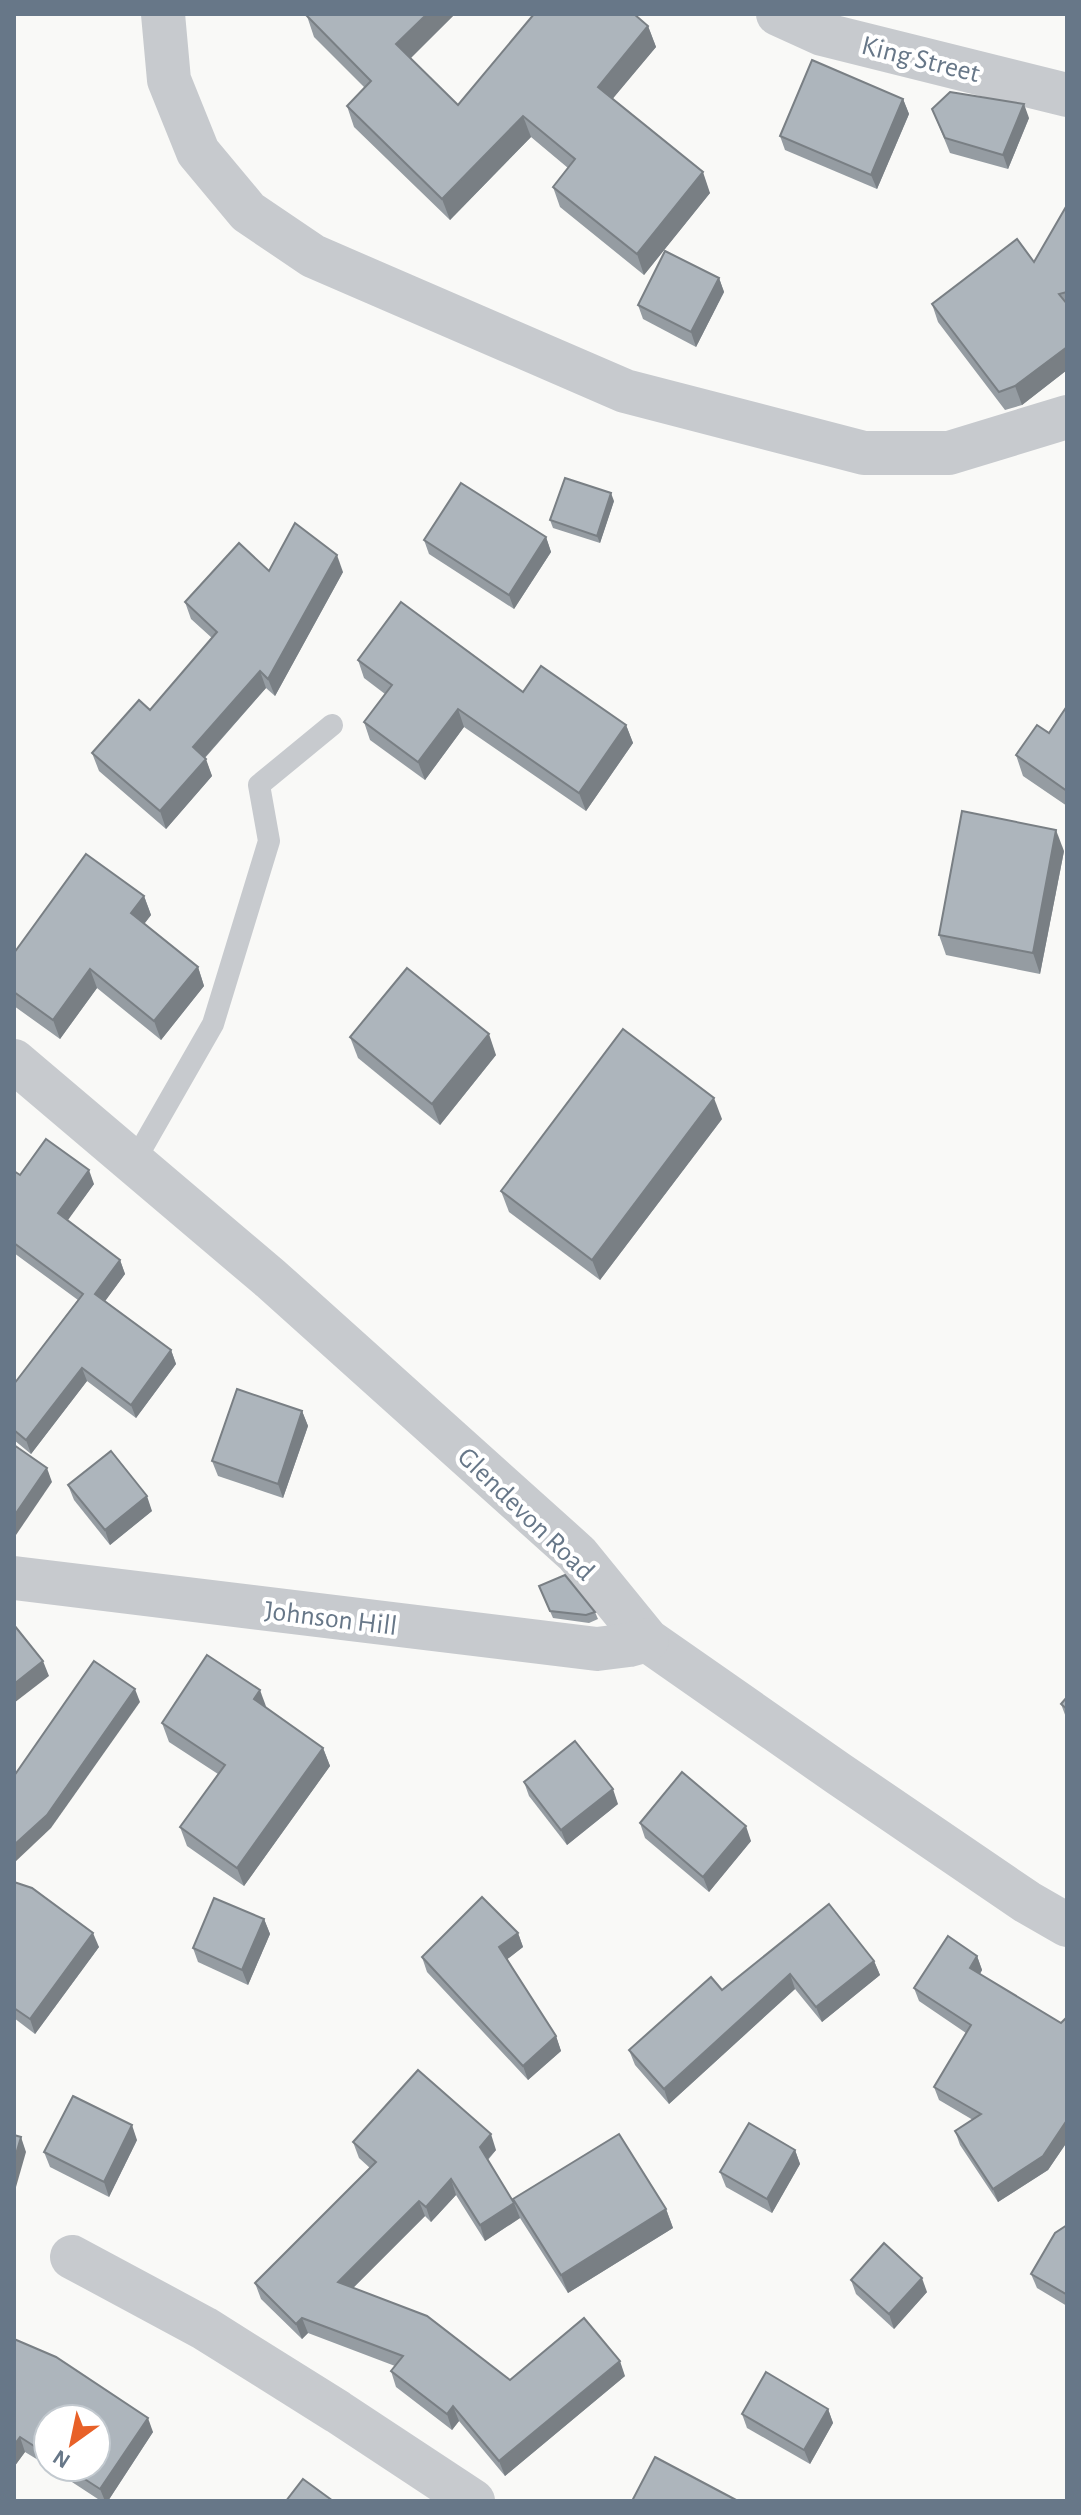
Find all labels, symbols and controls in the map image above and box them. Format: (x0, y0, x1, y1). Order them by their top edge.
street label: King Street (859, 32, 983, 88)
street label: Glendevon Road (452, 1443, 599, 1586)
street label: Johnson Hill (263, 1597, 399, 1641)
north arrow (32, 2403, 112, 2483)
text: N (49, 2446, 74, 2472)

